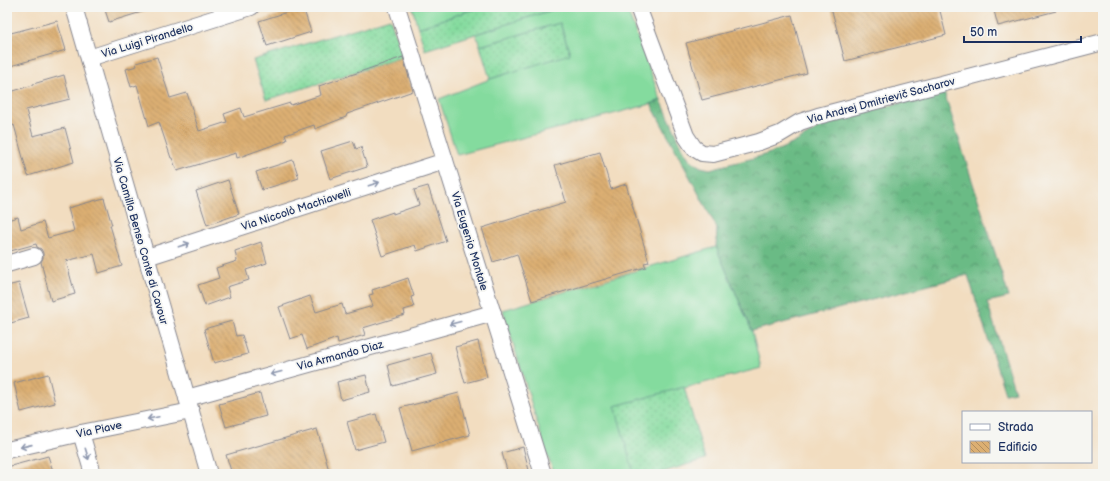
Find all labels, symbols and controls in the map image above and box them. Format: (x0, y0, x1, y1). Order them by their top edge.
scale bar (964, 18, 1081, 44)
street label: Via Luigi Pirandello (100, 20, 195, 61)
text: 50 m (970, 25, 997, 40)
street label: Via Andrej Dmitrievič Sacharov (806, 74, 957, 126)
street label: Via Camillo Benso Conte di Cavour (110, 156, 171, 327)
one-way arrow (367, 180, 380, 187)
street label: Via Niccolò Machiavelli (240, 186, 353, 233)
street label: Via Eugenio Montale (448, 190, 491, 293)
one-way arrow (177, 241, 190, 248)
one-way arrow (449, 320, 462, 328)
street label: Via Armando Diaz (296, 338, 385, 373)
one-way arrow (270, 370, 283, 377)
legend (962, 411, 1092, 463)
one-way arrow (146, 415, 159, 423)
street label: Via Piave (75, 418, 123, 441)
text: Strada (998, 420, 1034, 435)
text: Edificio (998, 440, 1038, 455)
one-way arrow (19, 442, 32, 450)
one-way arrow (84, 447, 91, 460)

